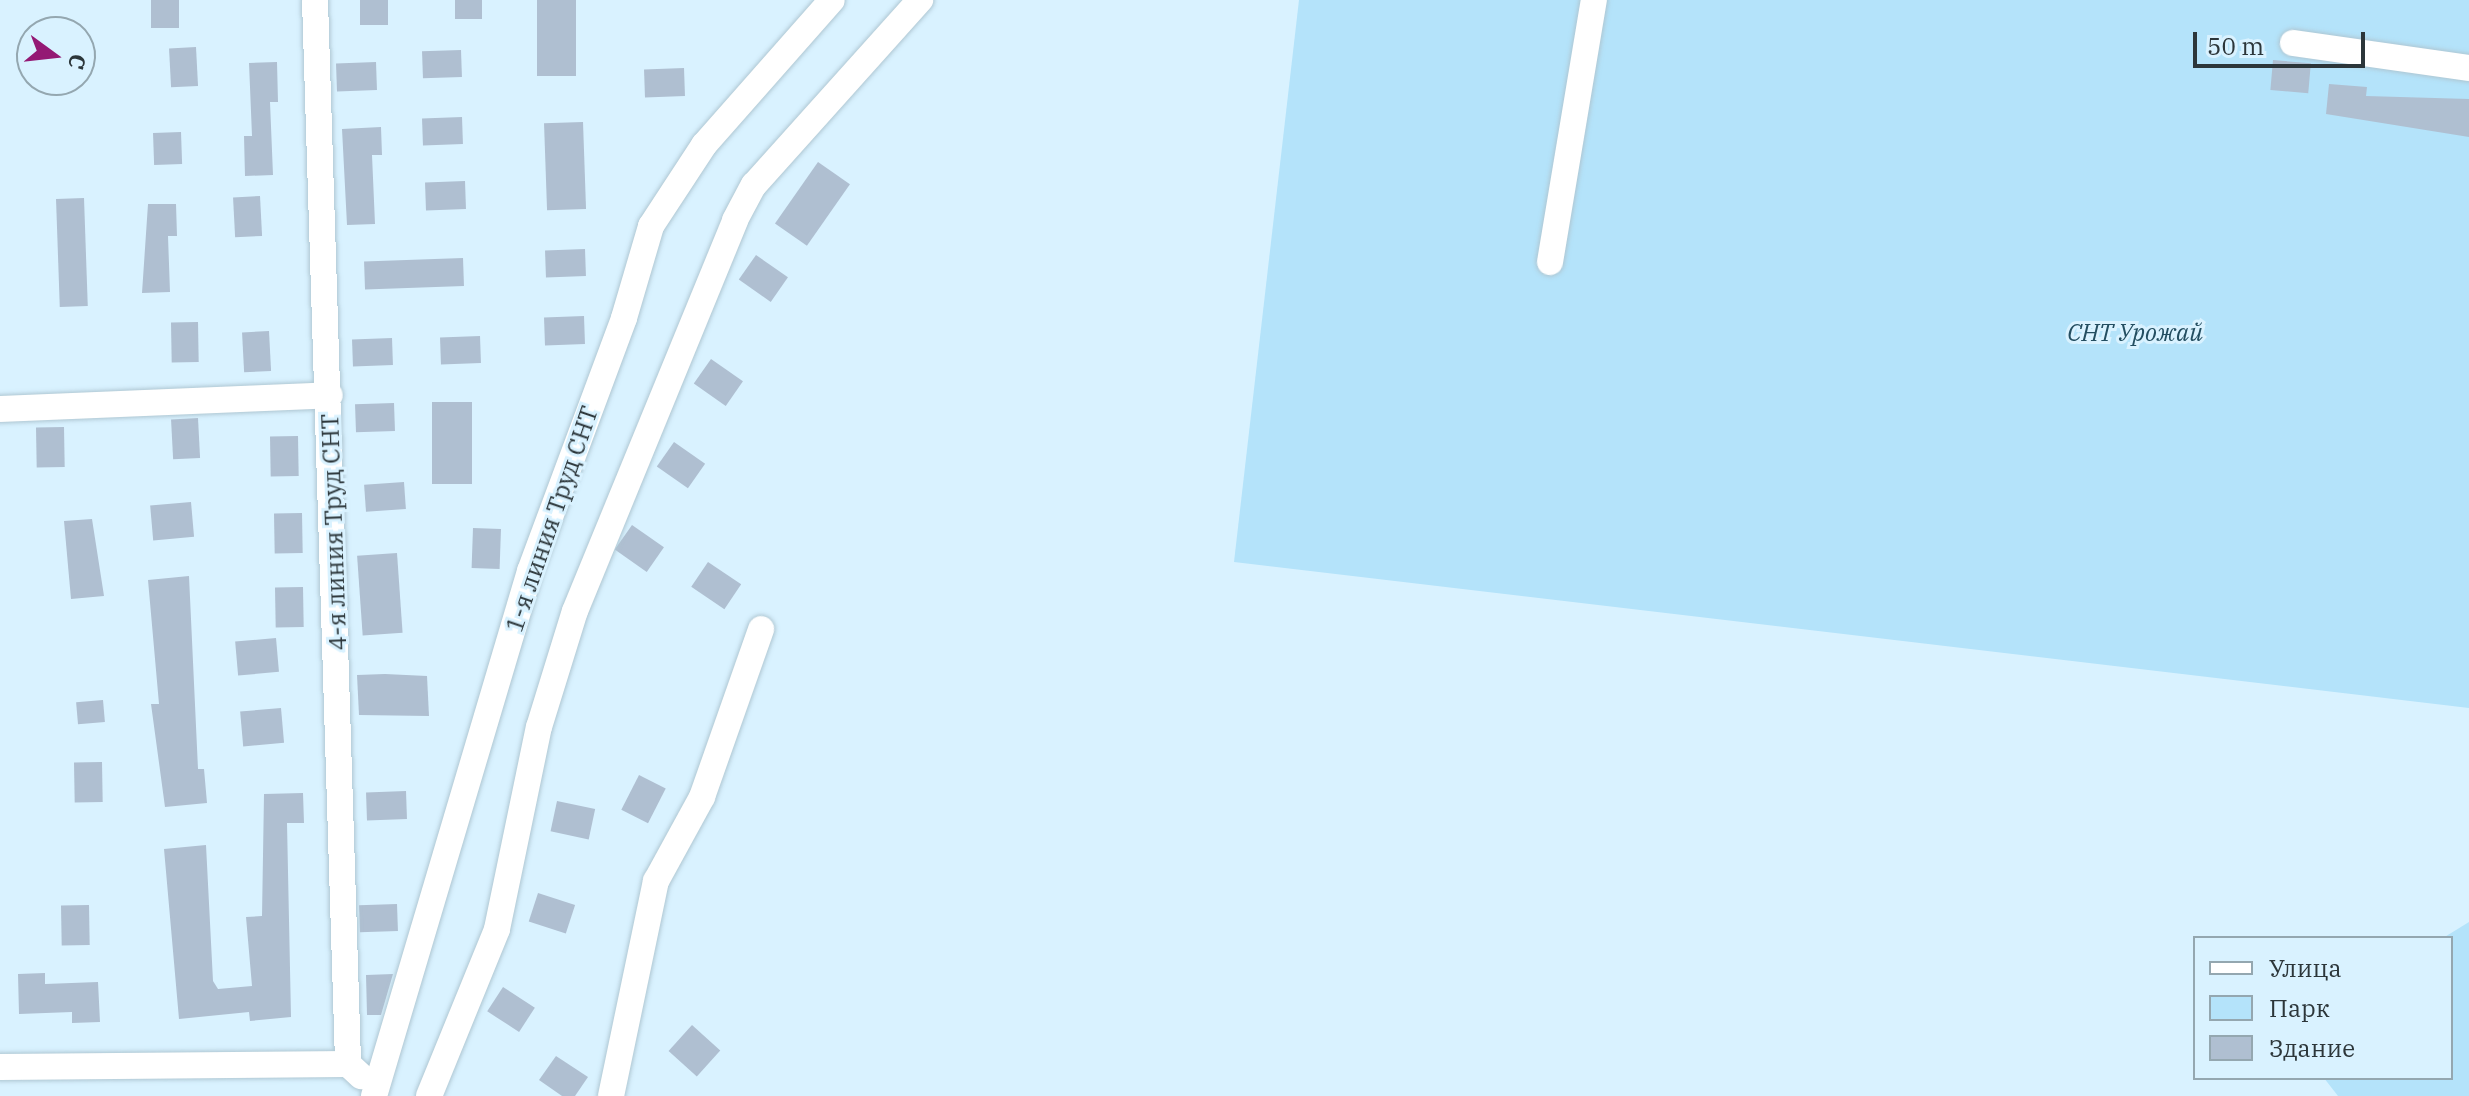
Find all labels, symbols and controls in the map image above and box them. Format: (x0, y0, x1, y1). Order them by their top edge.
north arrow (16, 16, 96, 96)
scale bar (2197, 16, 2369, 66)
text: 50 m (2207, 30, 2264, 62)
text: С (62, 51, 94, 73)
park label: СНТ Урожай (2067, 319, 2203, 347)
street label: 1-я линия Труд СНТ (500, 402, 604, 636)
street label: 4-я линия Труд СНТ (315, 413, 353, 651)
legend (2193, 936, 2453, 1080)
text: Улица (2269, 952, 2342, 984)
text: Парк (2269, 992, 2330, 1024)
text: Здание (2269, 1032, 2355, 1064)

